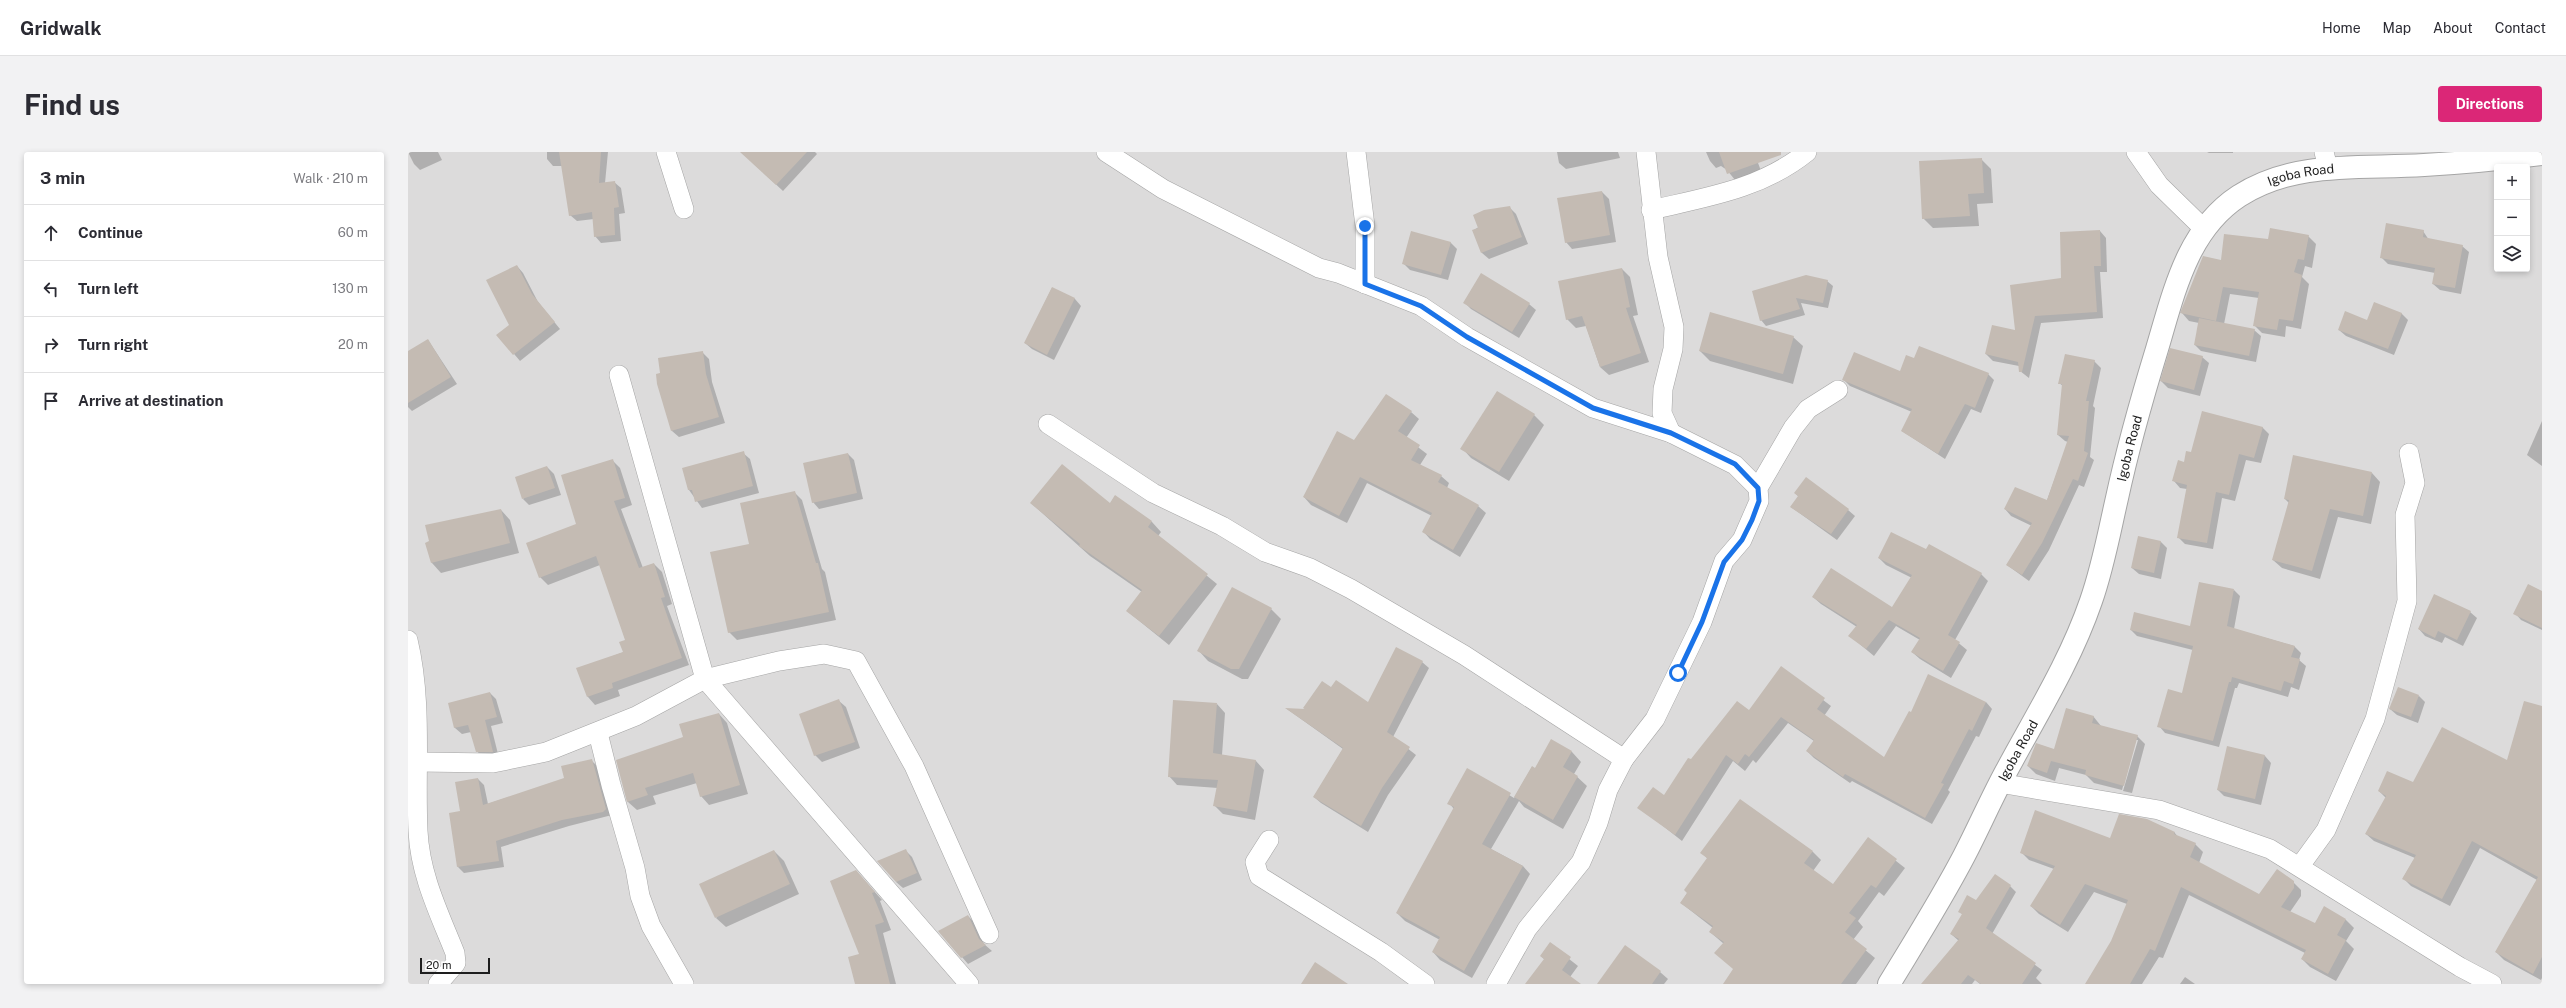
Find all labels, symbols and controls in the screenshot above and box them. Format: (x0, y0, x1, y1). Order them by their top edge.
text: Gridwalk (20, 17, 101, 39)
text: Home (2322, 20, 2361, 36)
text: Map (2383, 20, 2411, 36)
text: About (2433, 20, 2473, 36)
text: Contact (2495, 20, 2546, 36)
button: Directions (2438, 86, 2542, 122)
text: Find us (24, 88, 120, 121)
street label: Igoba Road (2265, 161, 2335, 188)
map controls (2494, 164, 2530, 272)
button: + (2494, 164, 2530, 200)
text: 3 min (40, 168, 85, 188)
text: Walk · 210 m (293, 171, 368, 186)
button: − (2494, 200, 2530, 236)
route end (1356, 217, 1374, 235)
icon: ahead (40, 222, 62, 244)
text: Continue (78, 224, 143, 241)
text: 60 m (338, 225, 368, 240)
button: layers (2494, 236, 2530, 272)
icon: left (40, 278, 62, 300)
text: Turn left (78, 280, 139, 297)
text: 130 m (332, 281, 368, 296)
icon: right (40, 334, 62, 356)
text: Turn right (78, 336, 148, 353)
text: 20 m (338, 337, 368, 352)
icon: arrive (40, 390, 62, 412)
text: Arrive at destination (78, 392, 223, 409)
street label: Igoba Road (2113, 413, 2145, 483)
route start (1669, 664, 1687, 682)
street label: Igoba Road (1995, 717, 2041, 784)
scale bar (420, 956, 490, 975)
text: 20 m (426, 959, 451, 971)

